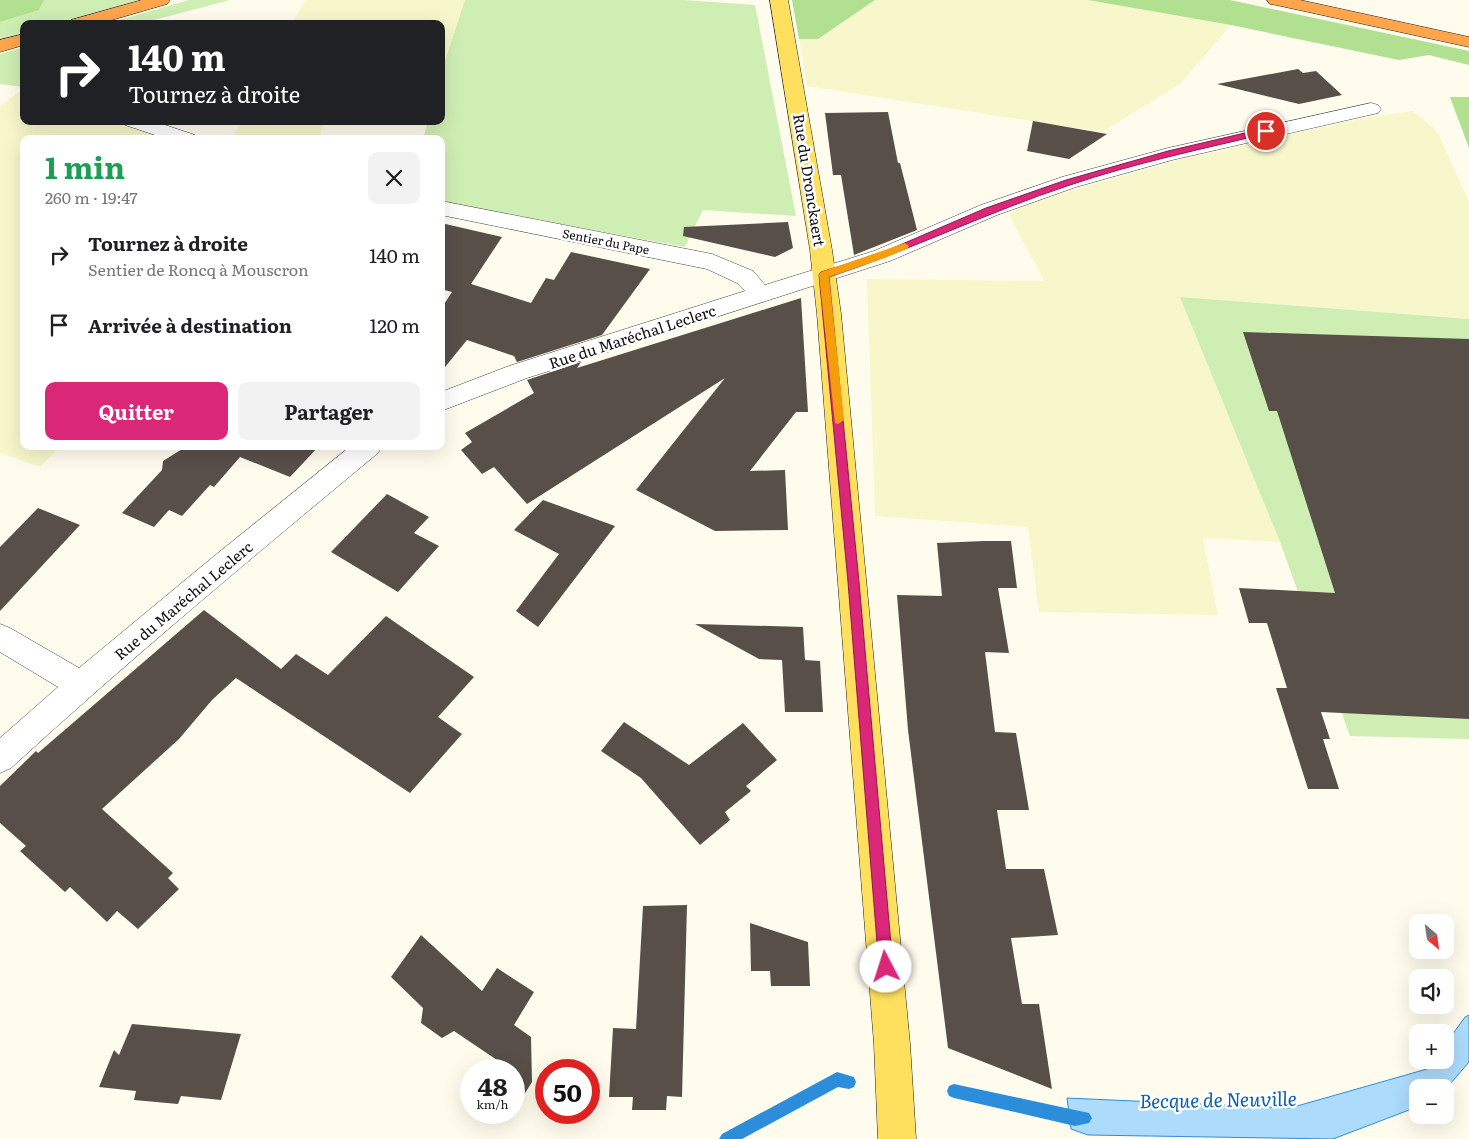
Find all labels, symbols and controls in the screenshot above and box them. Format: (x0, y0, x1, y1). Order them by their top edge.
text: 140 m (128, 30, 226, 82)
icon: right (45, 40, 110, 105)
text: Tournez à droite (128, 77, 300, 110)
pin (1245, 110, 1287, 152)
street label: Rue du Dronckaert (788, 112, 832, 248)
icon: arrive (1252, 117, 1280, 145)
text: 1 min (45, 144, 125, 188)
button: close (368, 152, 420, 204)
text: 260 m · 19:47 (45, 185, 138, 209)
street label: Sentier du Pape (561, 224, 651, 258)
text: Tournez à droite (88, 229, 248, 257)
icon: right (45, 241, 73, 269)
text: 140 m (369, 241, 420, 269)
text: Sentier de Roncq à Mouscron (88, 257, 309, 281)
street label: Rue du Maréchal Leclerc (545, 298, 719, 374)
icon: arrive (45, 311, 73, 339)
text: Arrivée à destination (88, 311, 292, 339)
text: 120 m (369, 311, 420, 339)
button: Quitter (45, 382, 228, 440)
button: Partager (238, 382, 420, 440)
street label: Rue du Maréchal Leclerc (109, 535, 258, 665)
north arrow (1409, 914, 1454, 959)
map controls (1409, 914, 1454, 1124)
position arrow (859, 940, 911, 992)
button: sound (1409, 969, 1454, 1014)
button: + (1409, 1024, 1454, 1069)
speed limit sign: 50 (535, 1059, 600, 1124)
text: 48 (478, 1067, 507, 1104)
button: − (1409, 1079, 1454, 1124)
water label: Becque de Neuville (1139, 1084, 1297, 1114)
text: km/h (477, 1095, 508, 1113)

